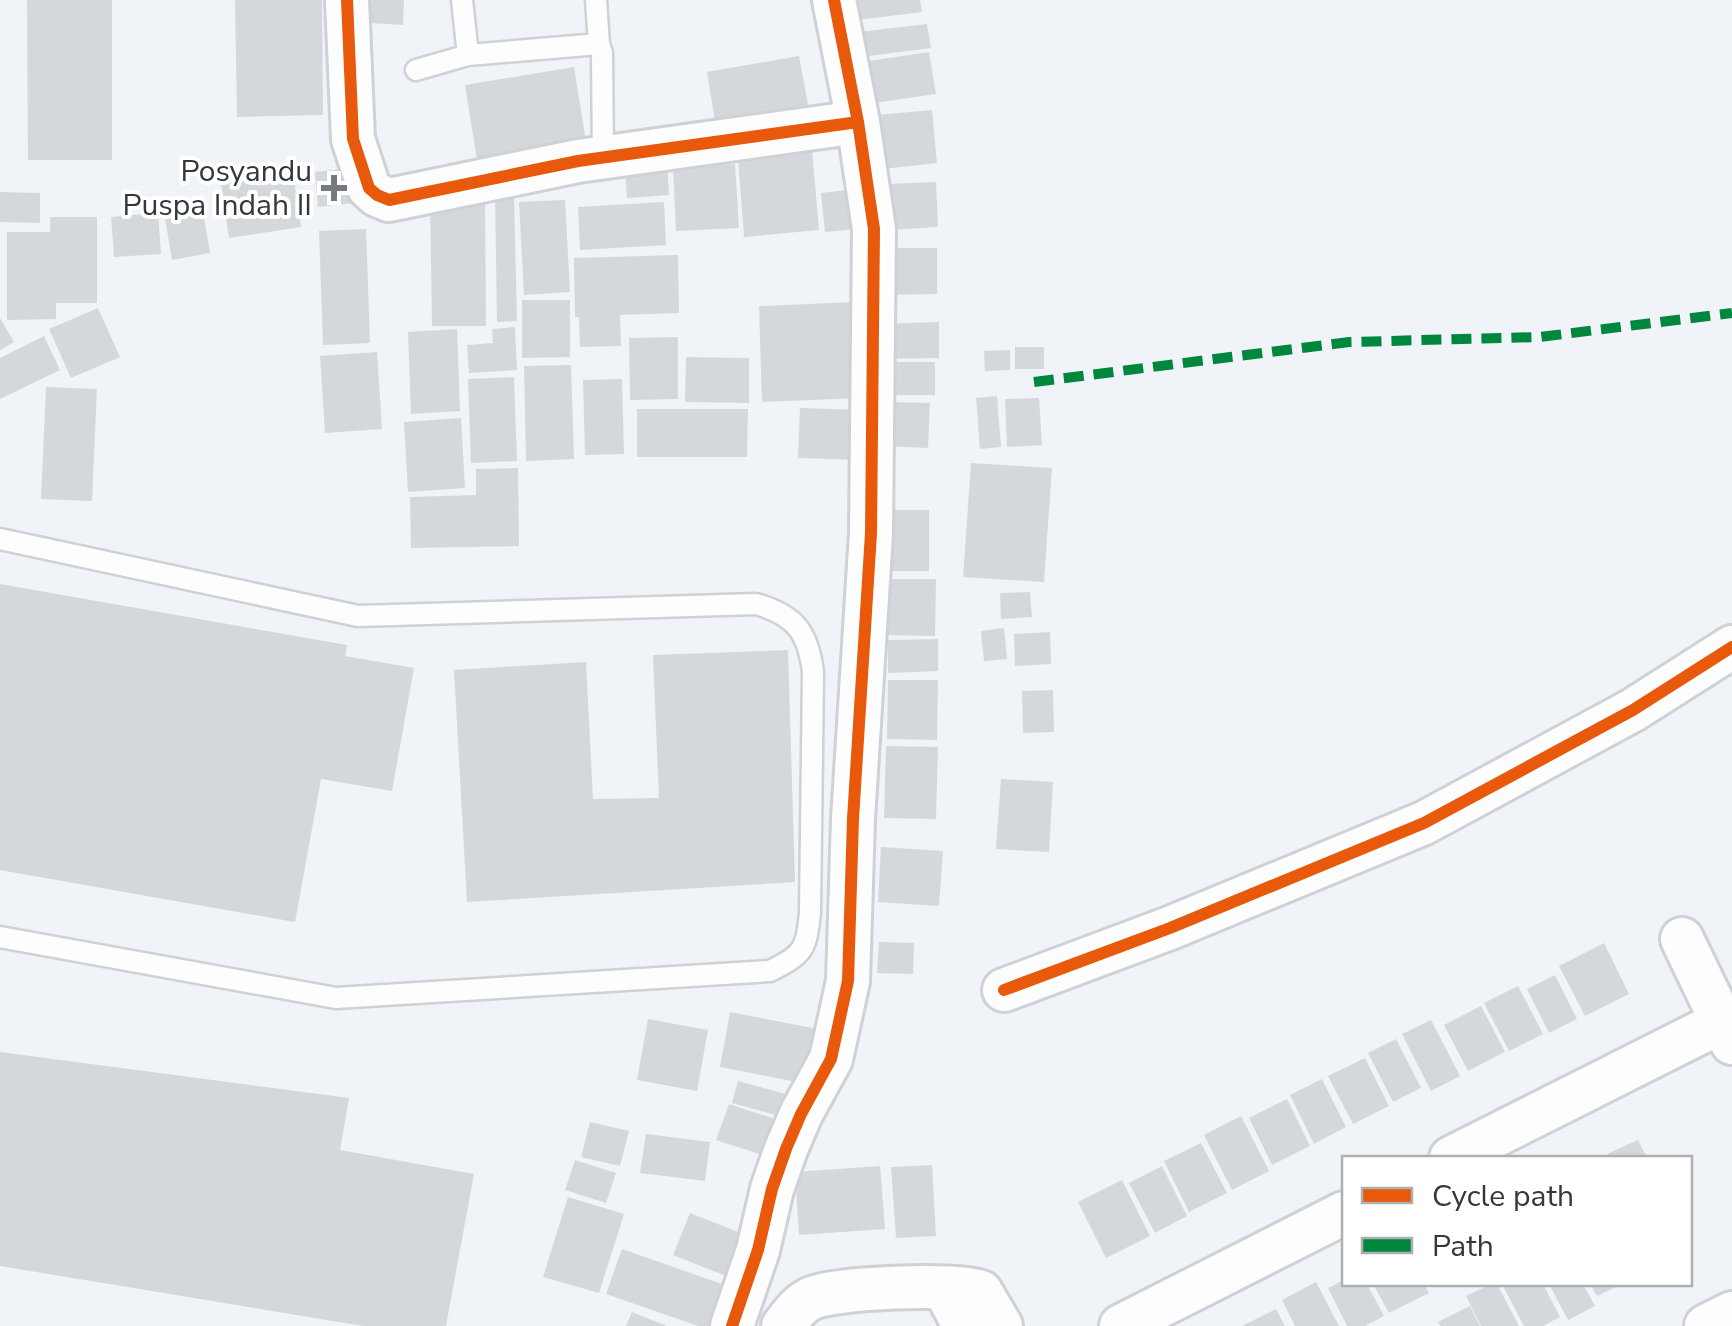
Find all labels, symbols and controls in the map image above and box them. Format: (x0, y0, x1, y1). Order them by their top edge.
place label: Posyandu Puspa Indah II (123, 151, 312, 226)
marker: Posyandu Puspa Indah II (321, 175, 347, 201)
legend (1342, 1156, 1692, 1286)
text: Cycle path (1432, 1176, 1574, 1217)
text: Path (1432, 1226, 1494, 1267)

